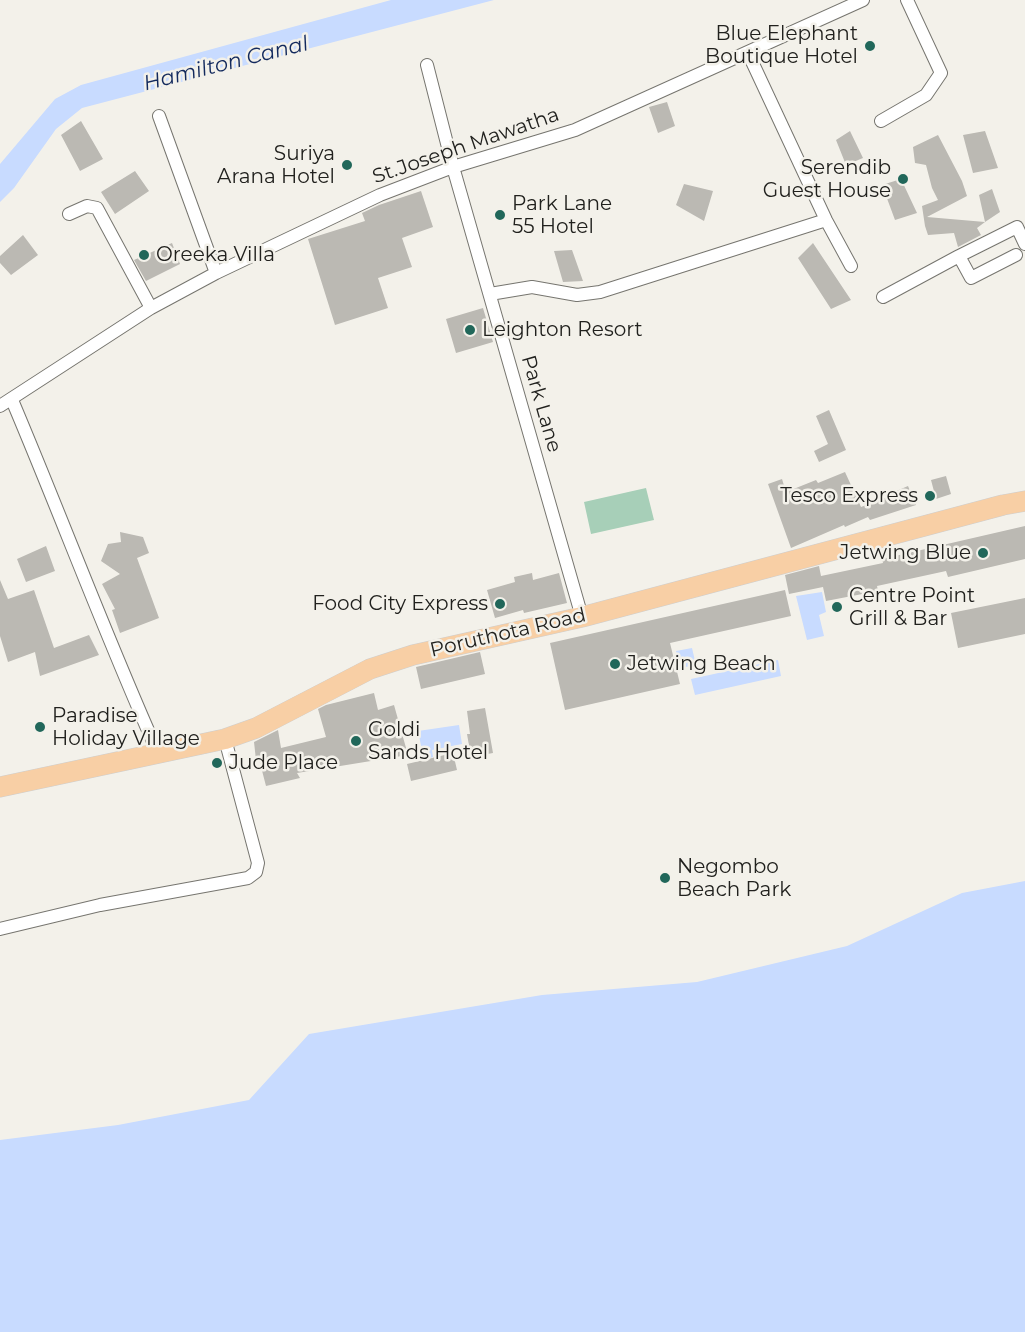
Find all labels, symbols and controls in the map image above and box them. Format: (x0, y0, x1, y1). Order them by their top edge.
place label: Blue Elephant Boutique Hotel (705, 22, 858, 69)
water label: Hamilton Canal (141, 31, 311, 97)
marker: Blue Elephant Boutique Hotel (863, 39, 877, 53)
street label: St.Joseph Mawatha (369, 103, 563, 189)
place label: Suriya Arana Hotel (217, 142, 335, 189)
place label: Serendib Guest House (763, 156, 891, 203)
marker: Suriya Arana Hotel (340, 158, 354, 172)
marker: Serendib Guest House (896, 172, 910, 186)
place label: Park Lane 55 Hotel (512, 192, 612, 239)
marker: Park Lane 55 Hotel (493, 208, 507, 222)
place label: Oreeka Villa (156, 243, 275, 267)
marker: Oreeka Villa (137, 248, 151, 262)
place label: Leighton Resort (482, 318, 643, 342)
marker: Leighton Resort (463, 323, 477, 337)
street label: Park Lane (516, 353, 566, 455)
place label: Tesco Express (780, 484, 918, 508)
marker: Tesco Express (923, 489, 937, 503)
place label: Jetwing Blue (840, 541, 971, 565)
marker: Jetwing Blue (976, 546, 990, 560)
place label: Centre Point Grill & Bar (849, 584, 975, 631)
place label: Food City Express (312, 592, 488, 616)
marker: Food City Express (493, 597, 507, 611)
marker: Centre Point Grill & Bar (830, 600, 844, 614)
street label: Poruthota Road (428, 603, 588, 663)
place label: Jetwing Beach (627, 652, 776, 676)
marker: Jetwing Beach (608, 657, 622, 671)
place label: Paradise Holiday Village (52, 704, 200, 751)
place label: Goldi Sands Hotel (368, 718, 488, 765)
marker: Paradise Holiday Village (33, 720, 47, 734)
marker: Goldi Sands Hotel (349, 734, 363, 748)
place label: Jude Place (229, 751, 338, 775)
marker: Jude Place (210, 756, 224, 770)
place label: Negombo Beach Park (677, 855, 791, 902)
marker: Negombo Beach Park (658, 871, 672, 885)

